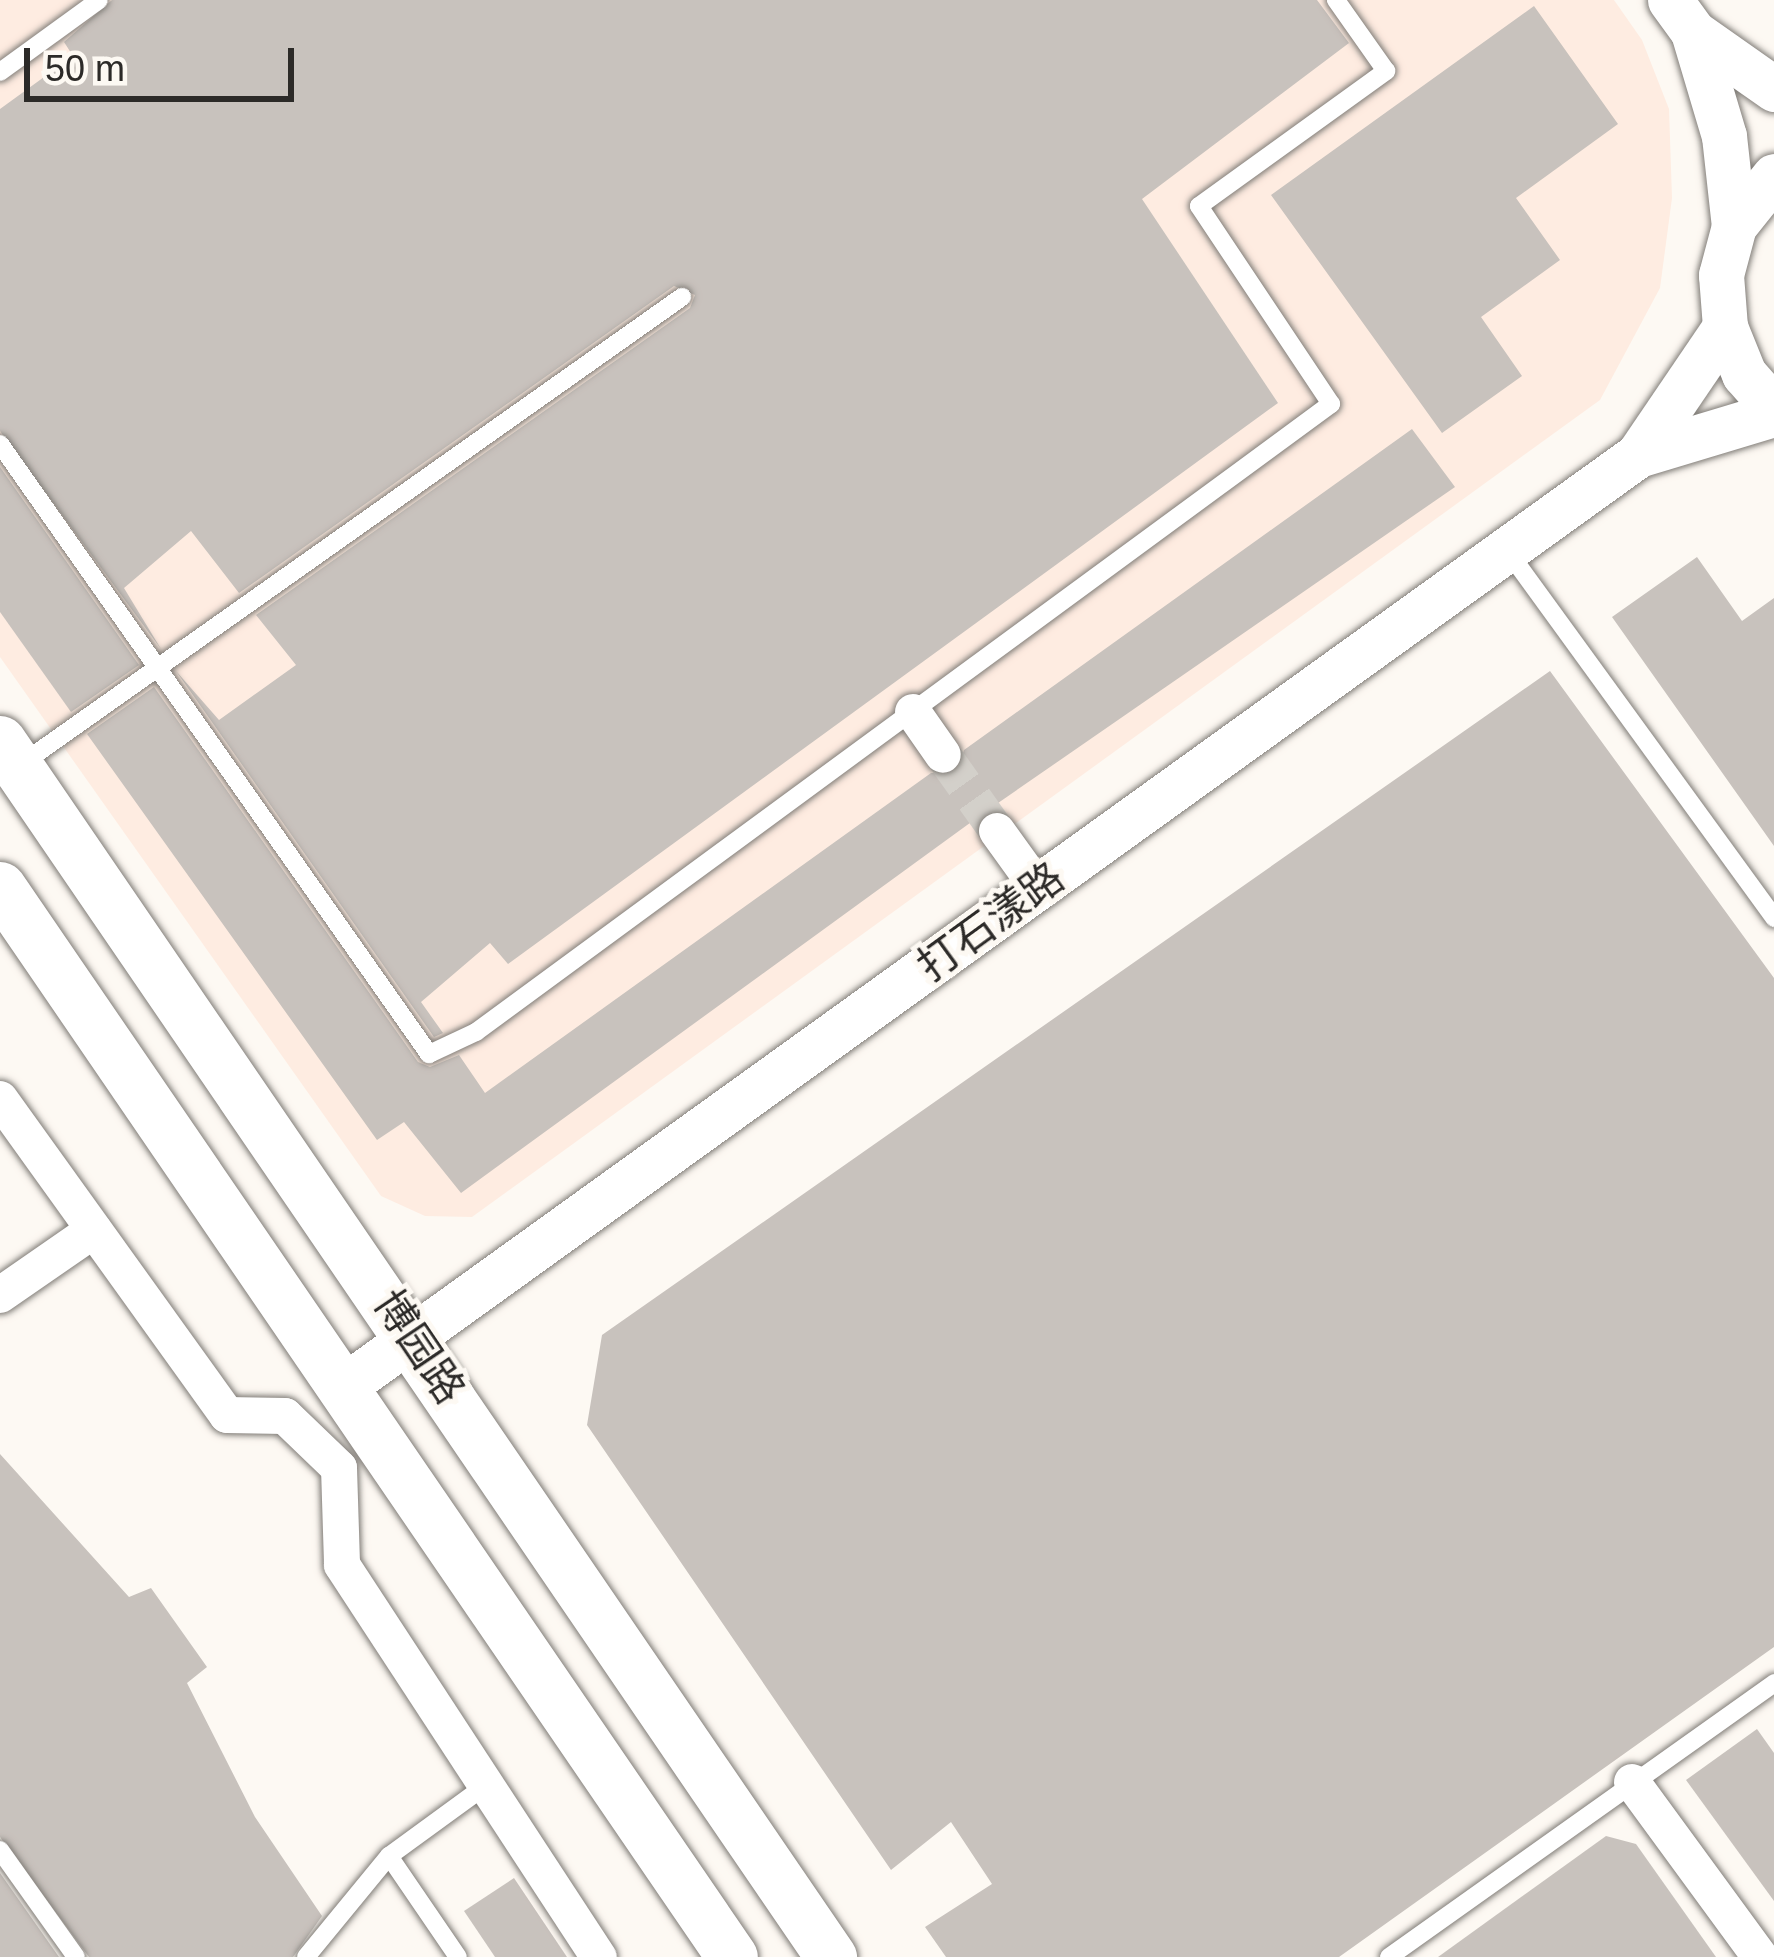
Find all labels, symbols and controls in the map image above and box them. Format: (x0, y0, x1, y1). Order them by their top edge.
scale bar (30, 24, 300, 98)
text: 50 m (45, 48, 125, 89)
street label: 打石漾路 (908, 852, 1074, 992)
street label: 博园路 (363, 1281, 475, 1413)

